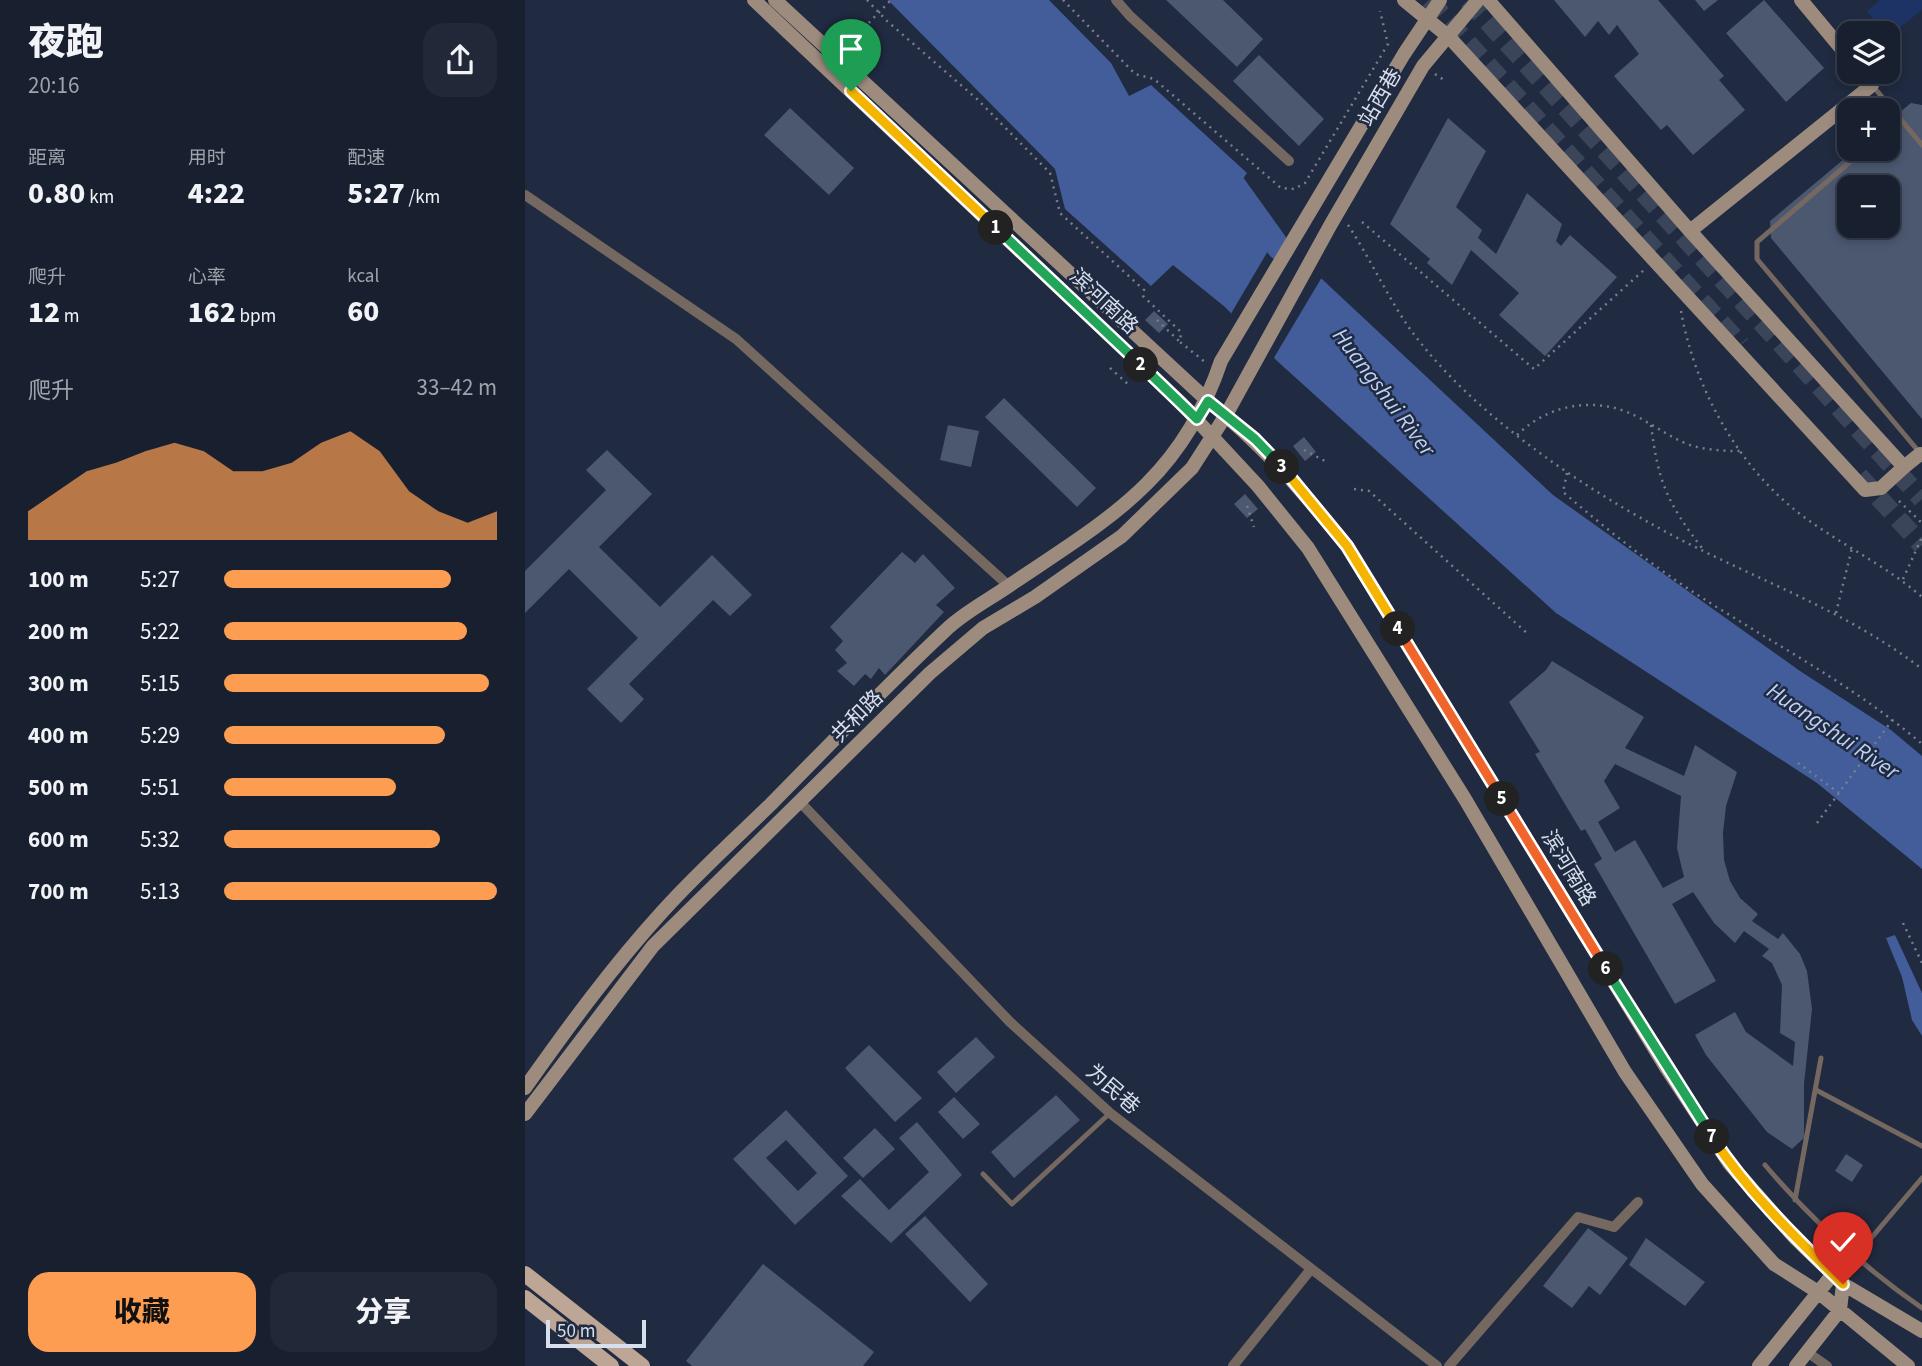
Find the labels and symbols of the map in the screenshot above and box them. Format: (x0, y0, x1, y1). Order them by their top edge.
pin (821, 19, 881, 91)
street label: 站西巷 (1351, 62, 1409, 132)
pin: 1 (979, 210, 1014, 246)
street label: 滨河南路 (1063, 261, 1145, 341)
water label: Huangshui River (1325, 321, 1444, 464)
pin: 2 (1123, 348, 1159, 382)
pin: 3 (1265, 449, 1299, 484)
pin: 4 (1381, 612, 1415, 646)
water label: Huangshui River (1760, 674, 1907, 788)
street label: 共和路 (824, 683, 890, 749)
pin: 5 (1485, 782, 1520, 816)
street label: 滨河南路 (1535, 824, 1603, 912)
pin: 6 (1589, 951, 1623, 986)
street label: 为民巷 (1079, 1057, 1147, 1121)
pin: 7 (1695, 1120, 1729, 1154)
pin (1813, 1212, 1873, 1284)
scale bar (546, 1317, 646, 1349)

